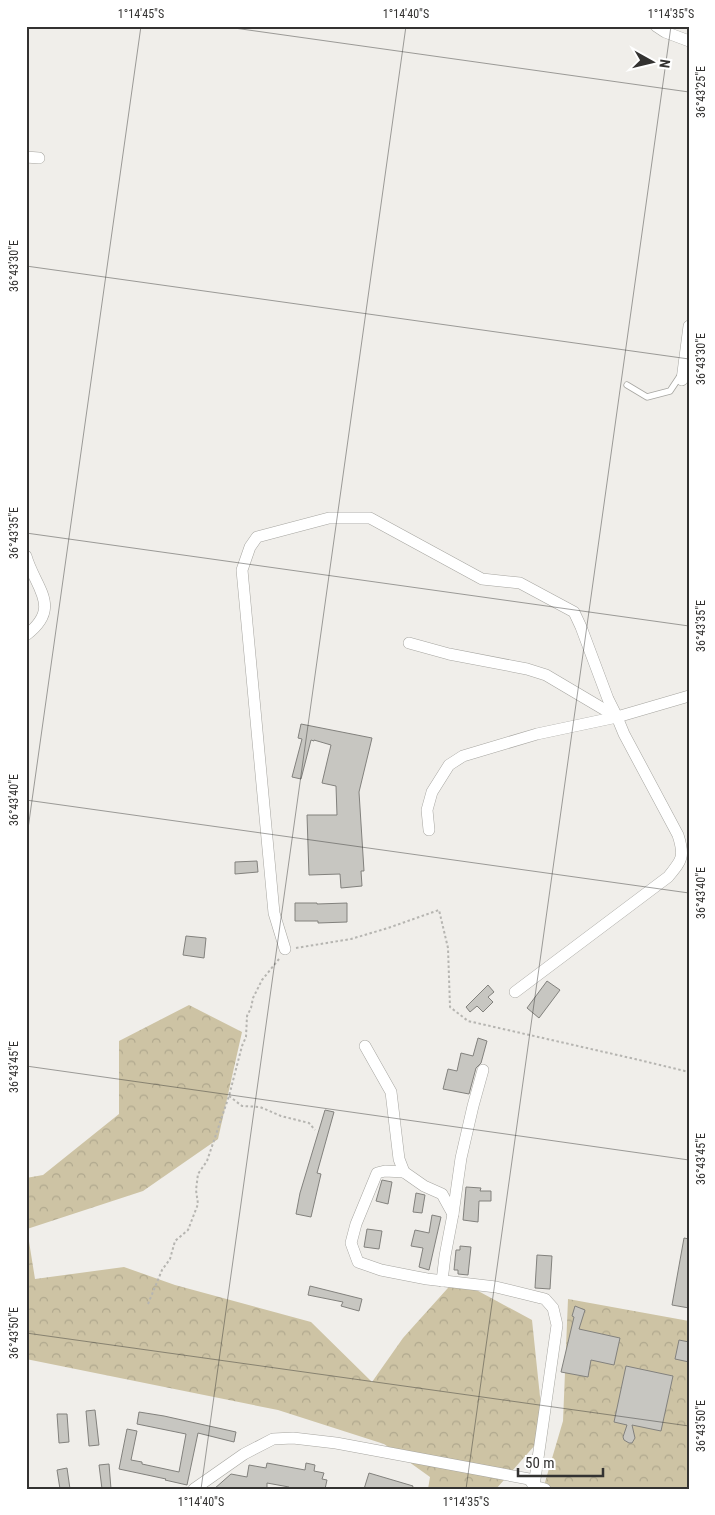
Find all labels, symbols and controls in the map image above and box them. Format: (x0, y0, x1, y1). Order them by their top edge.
text: 1°14'45"S (118, 7, 164, 21)
text: 1°14'40"S (383, 7, 429, 21)
text: 1°14'35"S (648, 7, 694, 21)
north arrow (628, 38, 678, 88)
text: N (656, 58, 673, 69)
text: 36°43'25"E (694, 66, 708, 118)
text: 36°43'30"E (7, 240, 21, 292)
text: 36°43'30"E (694, 333, 708, 385)
text: 36°43'35"E (7, 507, 21, 559)
text: 36°43'35"E (694, 600, 708, 652)
text: 36°43'40"E (7, 774, 21, 826)
text: 36°43'40"E (694, 867, 708, 919)
text: 36°43'45"E (7, 1041, 21, 1093)
text: 36°43'45"E (694, 1133, 708, 1185)
text: 36°43'50"E (7, 1307, 21, 1359)
text: 36°43'50"E (694, 1400, 708, 1452)
scale bar (518, 1445, 602, 1477)
text: 50 m (525, 1454, 555, 1472)
text: 1°14'40"S (178, 1495, 224, 1509)
text: 1°14'35"S (443, 1495, 489, 1509)

